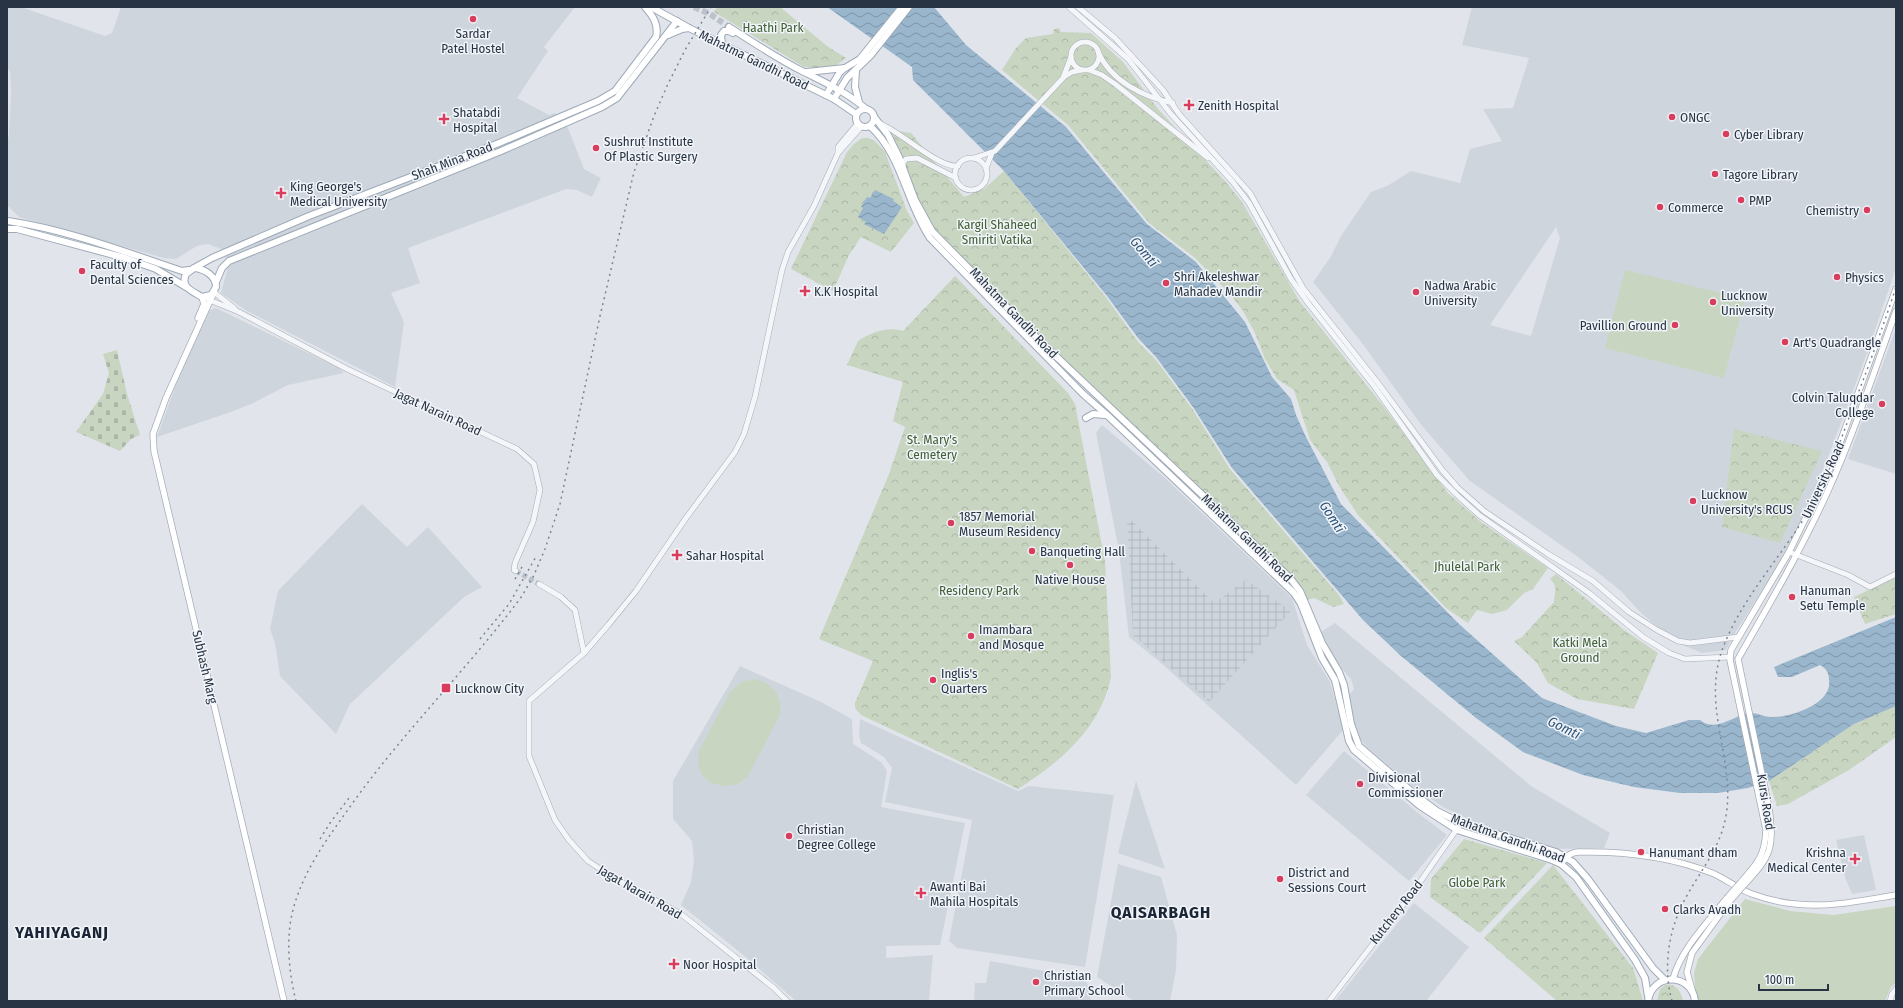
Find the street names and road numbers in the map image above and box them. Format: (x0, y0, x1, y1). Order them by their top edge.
street label: Mahatma Gandhi Road (697, 27, 811, 93)
street label: Shah Mina Road (409, 139, 495, 183)
street label: Mahatma Gandhi Road (967, 265, 1061, 361)
street label: Jagat Narain Road (392, 385, 484, 439)
street label: University Road (1799, 439, 1847, 521)
street label: Mahatma Gandhi Road (1199, 491, 1295, 585)
street label: Subhash Marg (189, 629, 221, 706)
street label: Kursi Road (1754, 773, 1778, 831)
street label: Mahatma Gandhi Road (1449, 810, 1567, 866)
street label: Jagat Narain Road (595, 862, 685, 922)
street label: Kutchery Road (1366, 877, 1426, 947)

